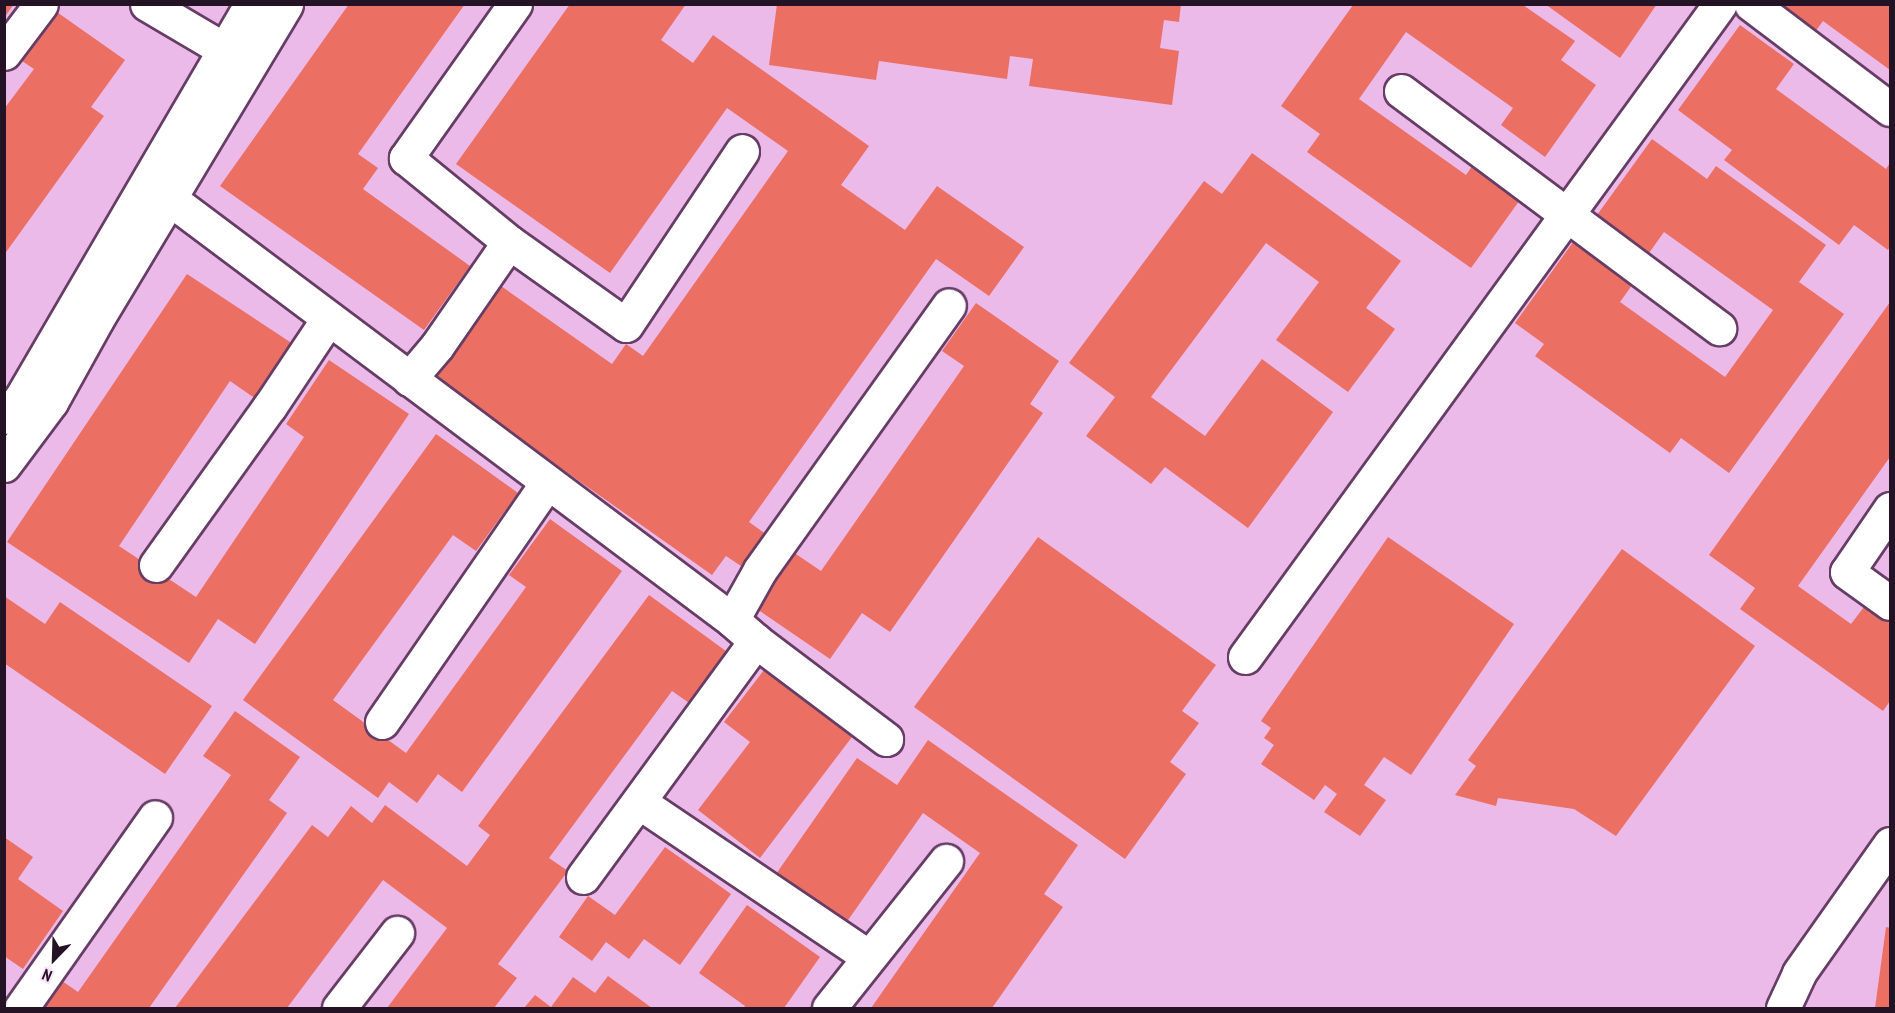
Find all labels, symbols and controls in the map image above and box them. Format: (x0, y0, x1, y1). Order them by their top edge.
north arrow (24, 929, 84, 989)
text: N (39, 965, 55, 986)

